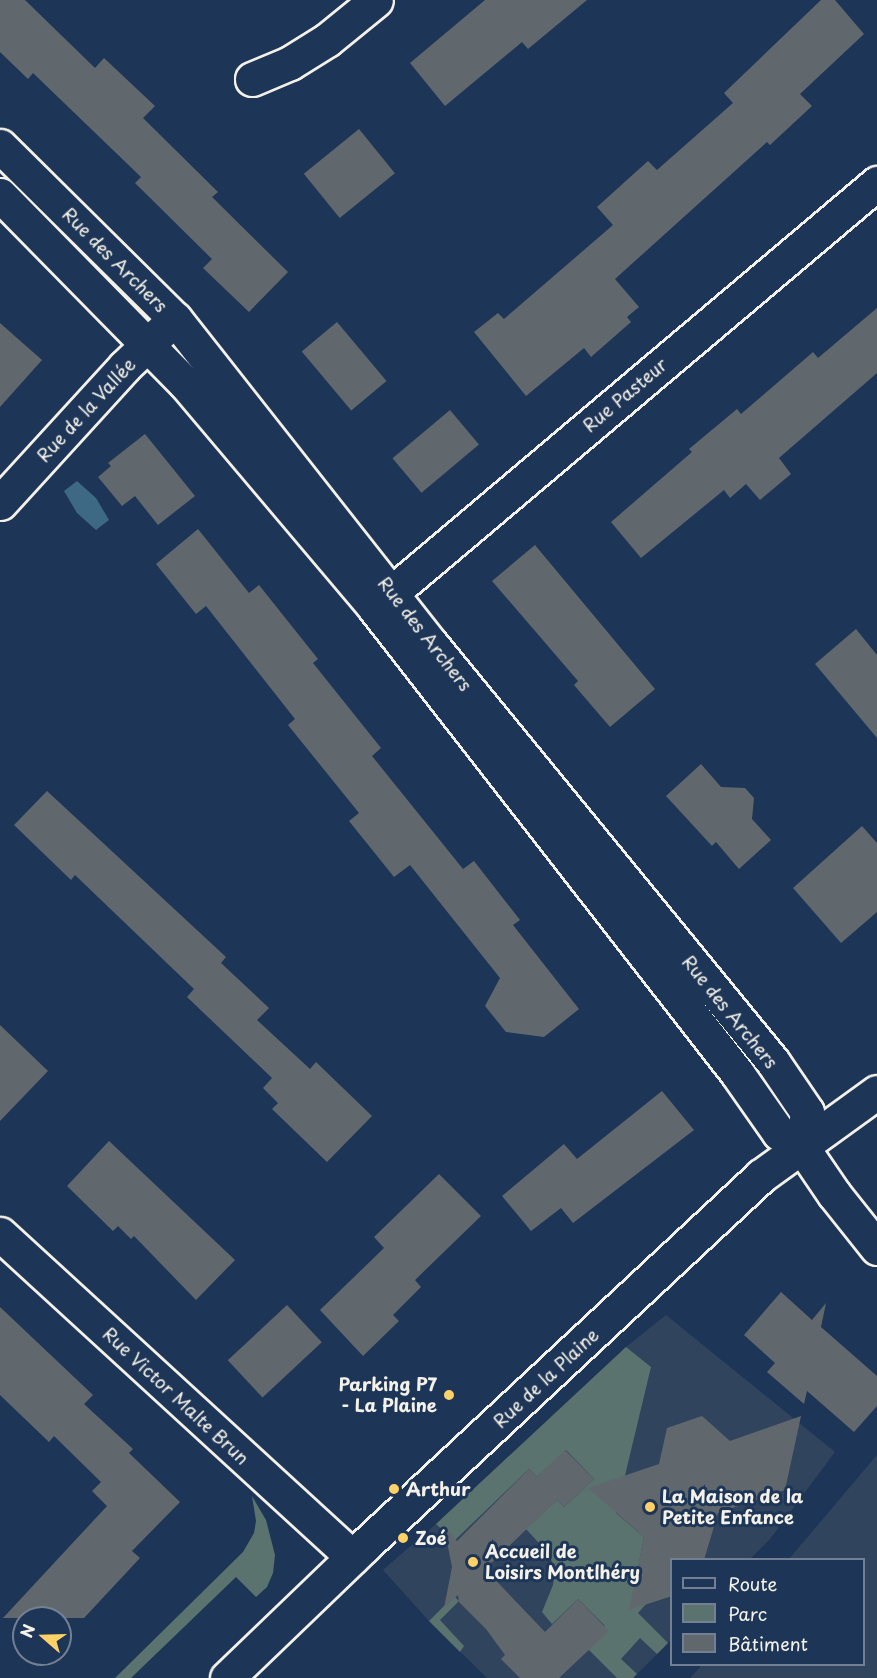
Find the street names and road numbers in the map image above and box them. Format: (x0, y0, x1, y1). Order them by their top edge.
street label: Rue des Archers (57, 202, 173, 318)
street label: Rue de la Vallée (31, 352, 141, 468)
street label: Rue Pasteur (578, 353, 672, 437)
street label: Rue des Archers (373, 572, 477, 696)
street label: Rue des Archers (677, 950, 783, 1074)
street label: Rue Victor Malte Brun (97, 1322, 255, 1470)
street label: Rue de la Plaine (488, 1323, 604, 1433)

